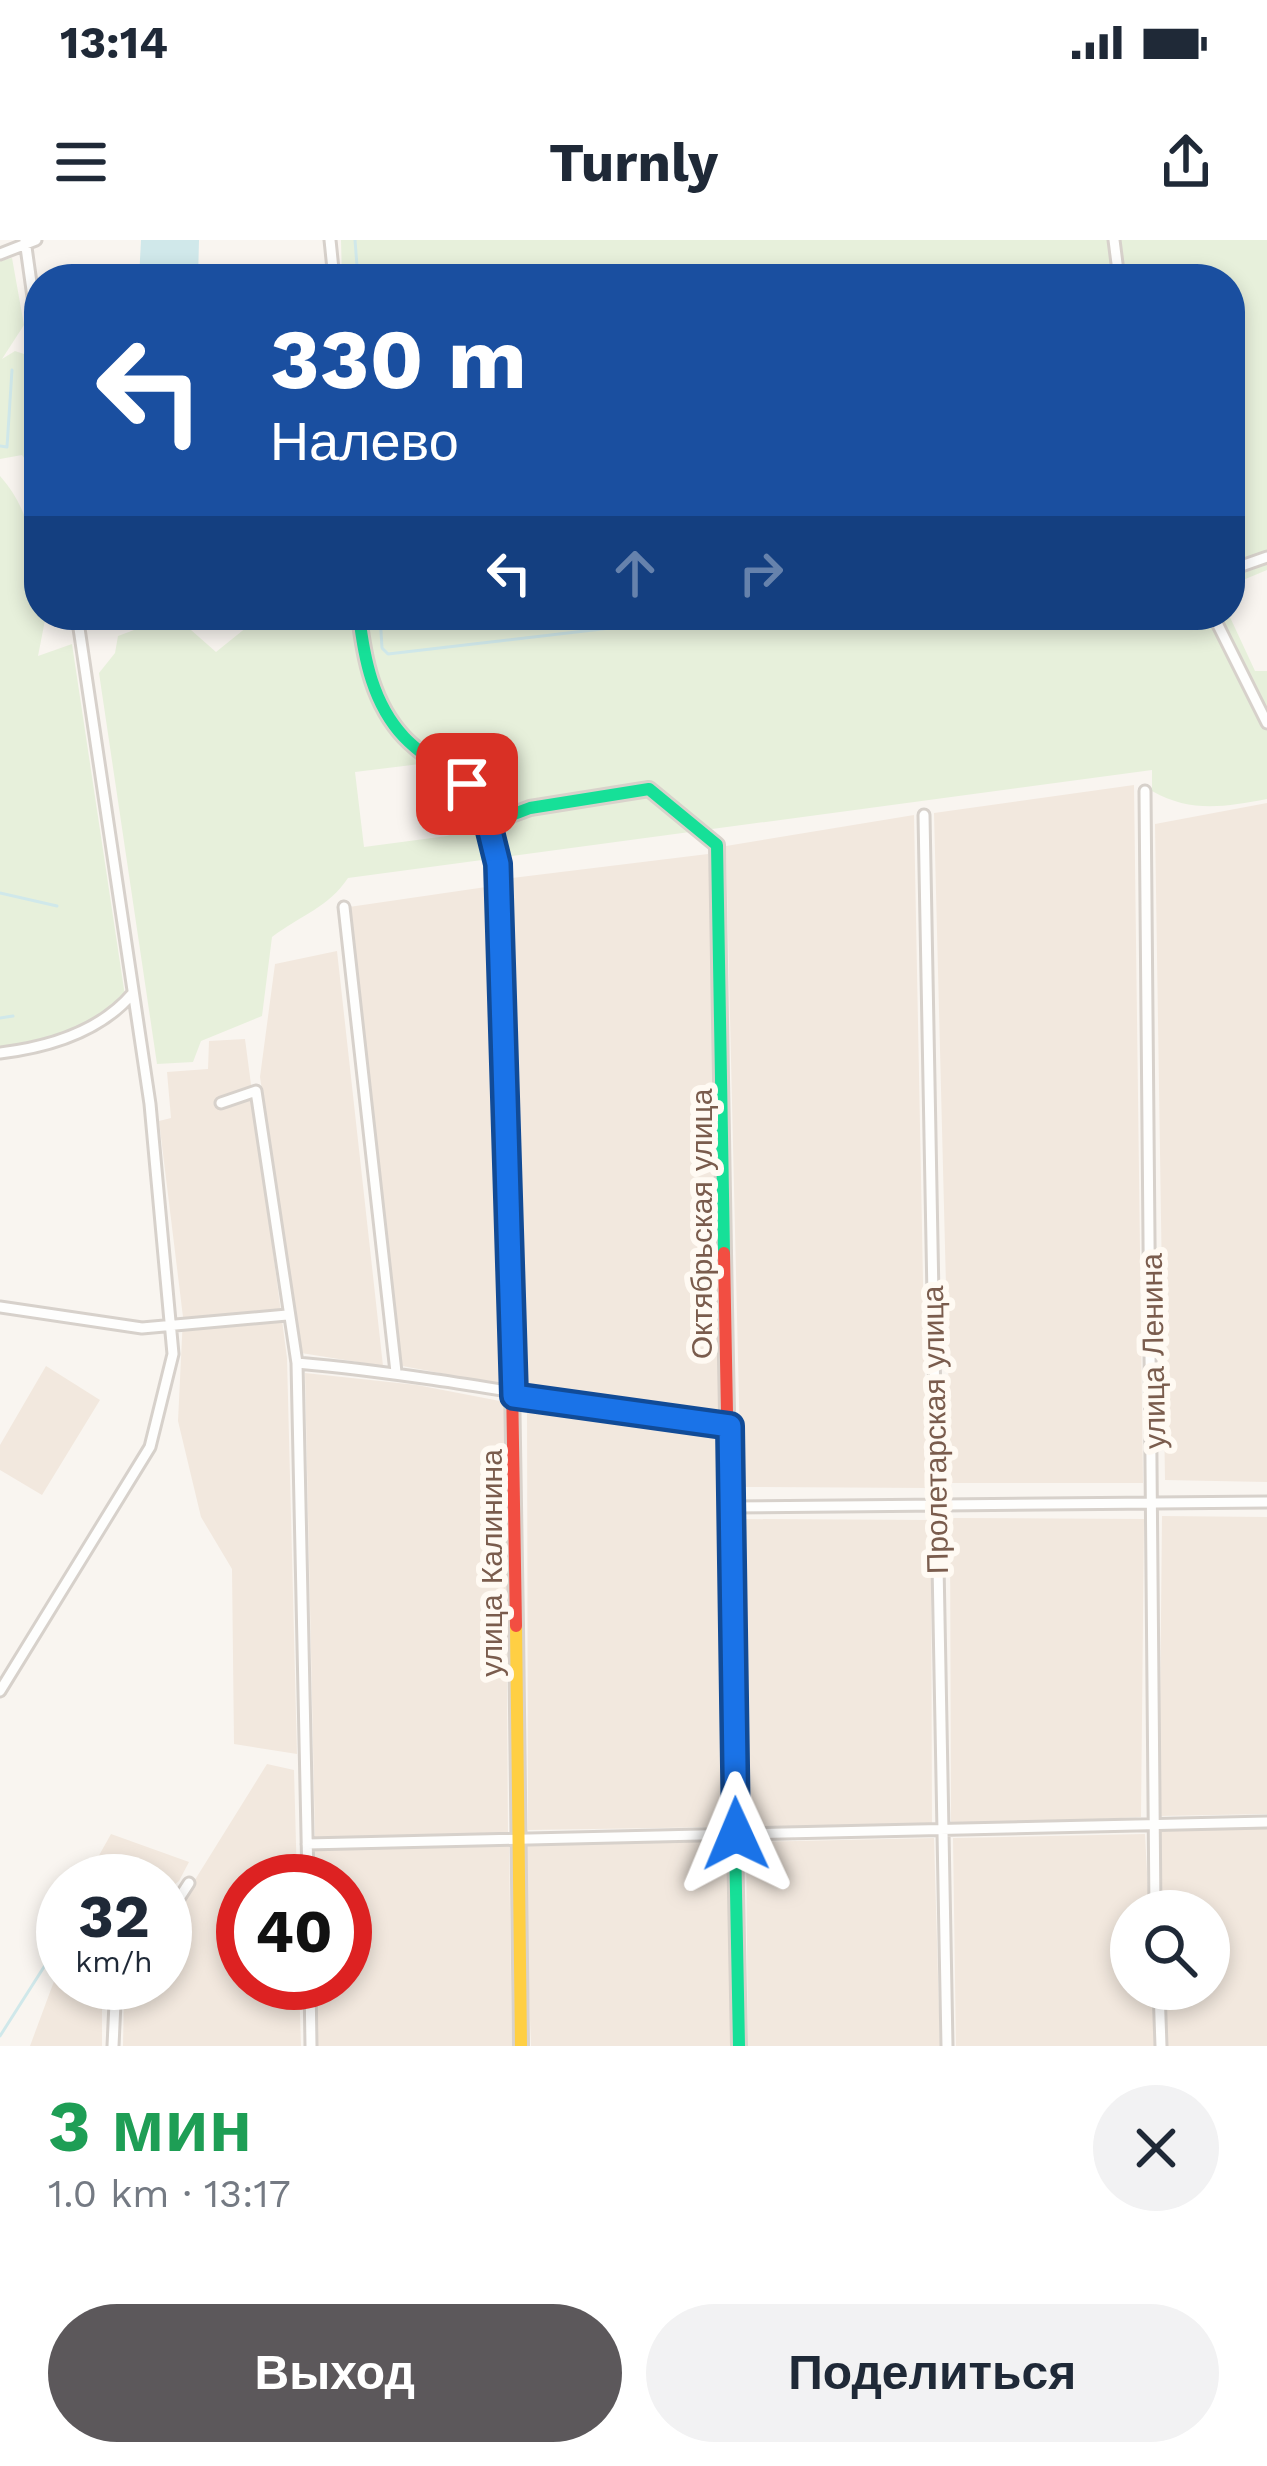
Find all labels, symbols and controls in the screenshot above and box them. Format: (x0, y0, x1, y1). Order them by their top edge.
text: 13:14 (60, 16, 168, 69)
icon: menu (48, 129, 114, 195)
icon: share (1153, 129, 1219, 195)
text: Turnly (549, 131, 718, 194)
text: 330 m (270, 310, 527, 408)
icon: left (72, 312, 228, 468)
text: Налево (270, 410, 459, 473)
icon: left (476, 540, 542, 606)
icon: ahead (602, 540, 668, 606)
icon: right (728, 540, 794, 606)
pin (416, 733, 518, 835)
icon: arrive (434, 751, 500, 817)
street label: Октябрьская улица (684, 1088, 719, 1359)
street label: улица Ленина (1134, 1253, 1172, 1449)
street label: Пролетарская улица (915, 1285, 955, 1575)
street label: улица Калинина (474, 1449, 509, 1677)
position arrow (673, 1771, 799, 1897)
speed limit sign: 40 (216, 1854, 372, 2010)
text: 32 (78, 1881, 150, 1952)
map controls (1110, 1890, 1230, 2010)
button: search (1110, 1890, 1230, 2010)
text: km/h (75, 1944, 153, 1979)
text: 3 мин (48, 2084, 252, 2168)
button: close (1093, 2085, 1219, 2211)
text: 1.0 km · 13:17 (48, 2171, 291, 2216)
button: Выход (48, 2304, 622, 2442)
button: Поделиться (646, 2304, 1219, 2442)

